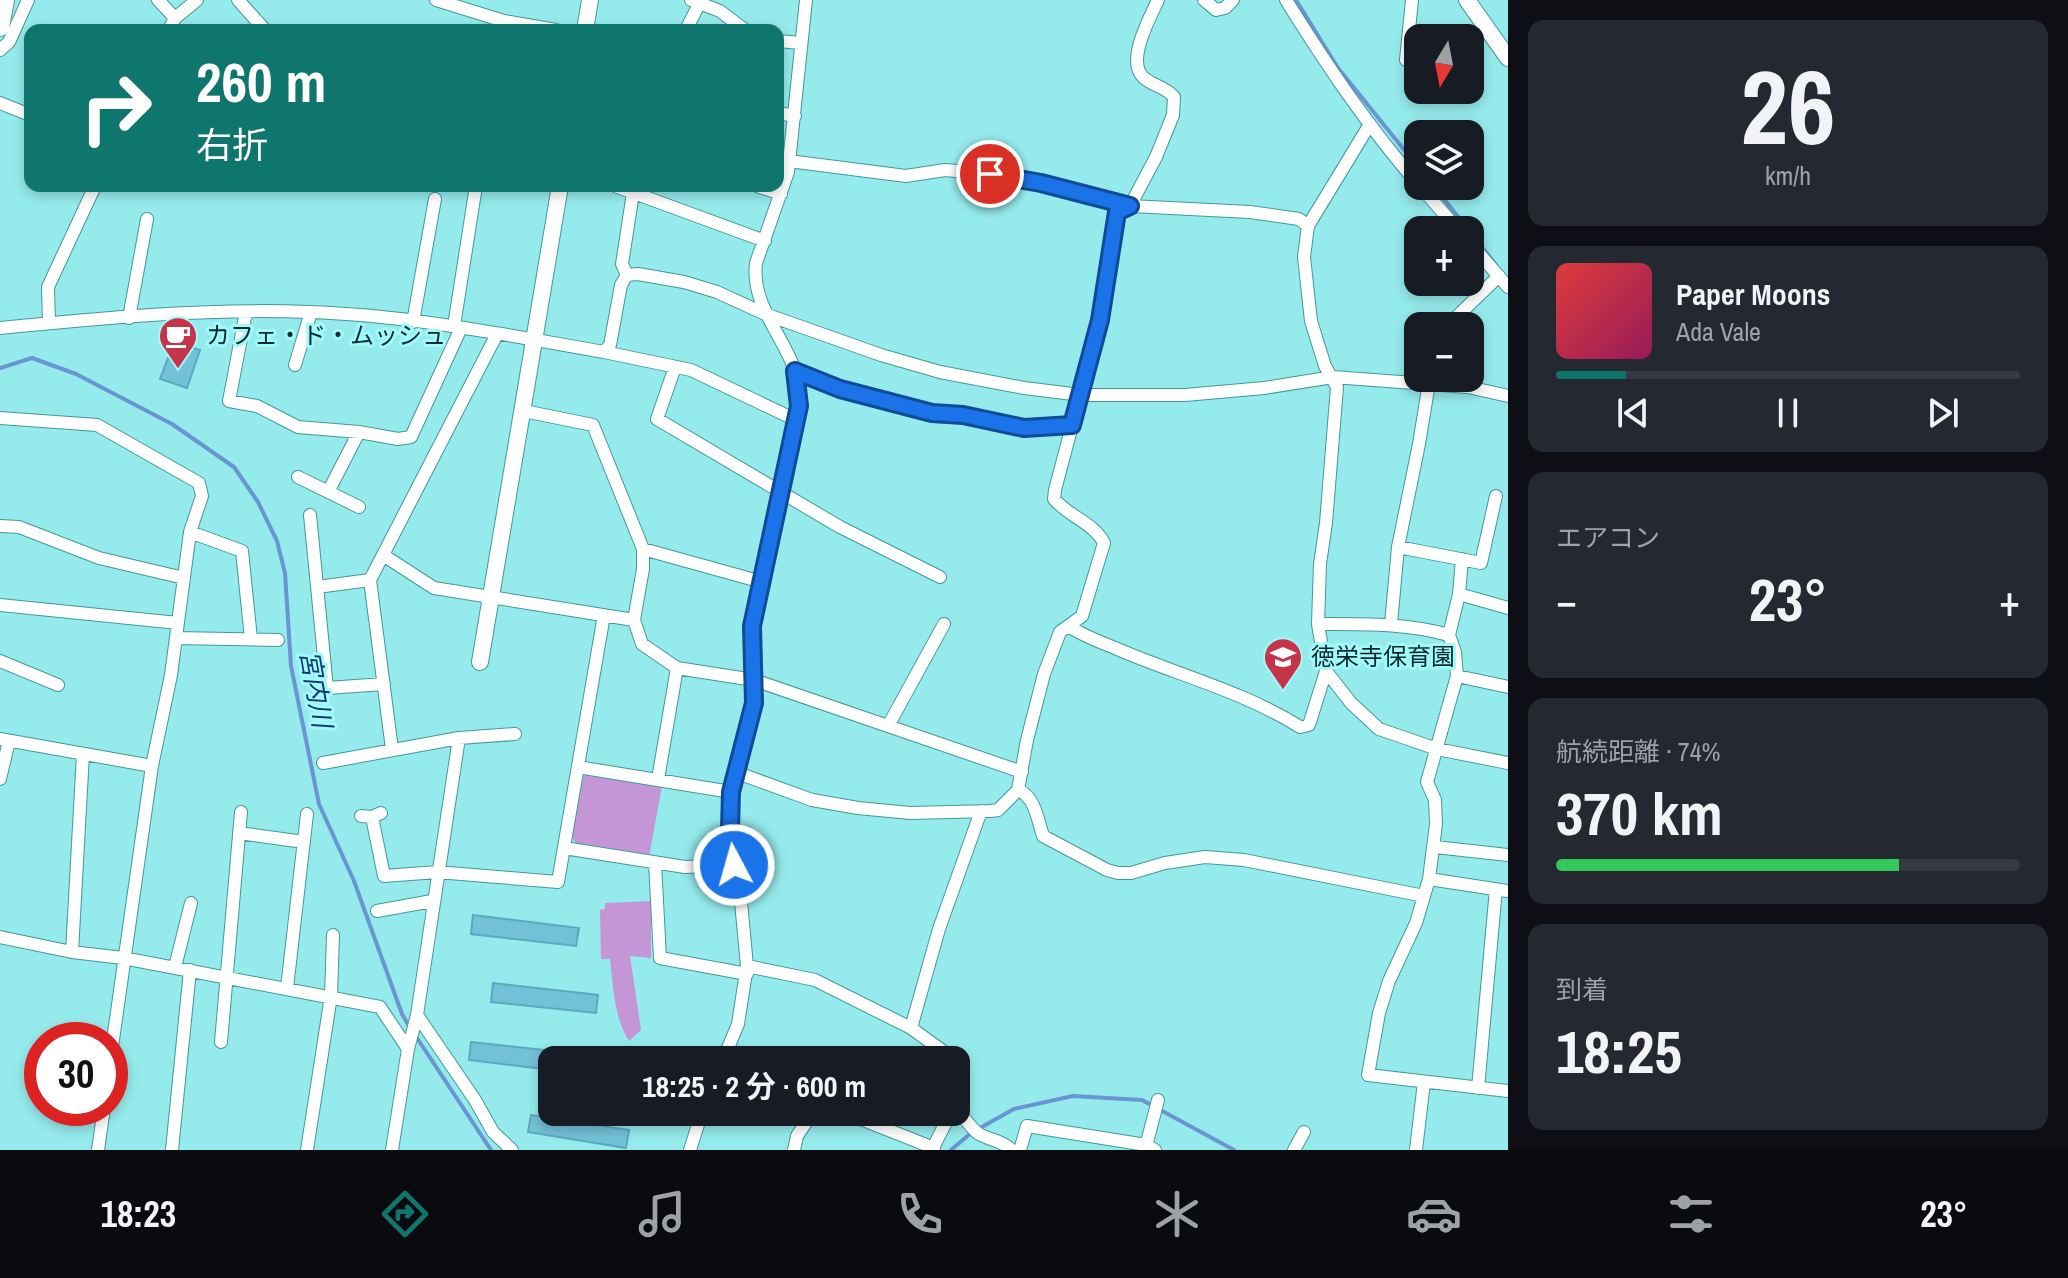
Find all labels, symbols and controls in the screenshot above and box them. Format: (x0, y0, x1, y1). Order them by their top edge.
north arrow (1404, 24, 1484, 104)
map controls (1404, 24, 1484, 392)
text: 26 (1741, 36, 1835, 176)
text: 260 m (196, 44, 326, 119)
icon: right (64, 56, 168, 160)
button: layers (1404, 120, 1484, 200)
text: 右折 (196, 121, 268, 169)
pin (956, 140, 1024, 208)
icon: arrive (968, 152, 1012, 196)
text: km/h (1765, 158, 1811, 193)
button: + (1404, 216, 1484, 296)
text: Paper Moons (1676, 274, 1830, 314)
button: − (1404, 312, 1484, 392)
text: Ada Vale (1676, 314, 1761, 349)
cafe icon: カフェ・ド・ムッシュ (157, 315, 199, 370)
place label: カフェ・ド・ムッシュ (206, 319, 446, 351)
icon: previous (1611, 391, 1655, 435)
icon: pause (1766, 391, 1810, 435)
icon: next (1921, 391, 1965, 435)
text: エアコン (1556, 520, 1660, 555)
text: 23° (1749, 559, 1827, 640)
text: − (1556, 570, 1577, 630)
text: + (1999, 570, 2020, 630)
school or university icon: 徳栄寺保育園 (1262, 636, 1304, 691)
place label: 徳栄寺保育園 (1311, 640, 1455, 672)
water label: 宮内川 (292, 647, 341, 733)
text: 航続距離 · 74% (1556, 734, 1720, 769)
text: 370 km (1556, 773, 1723, 854)
position arrow (692, 823, 776, 907)
text: 到着 (1556, 972, 1608, 1007)
text: 18:25 (1556, 1011, 1682, 1092)
speed limit sign: 30 (24, 1022, 128, 1126)
text: 18:25 · 2 分 · 600 m (642, 1066, 866, 1106)
icon: directions (377, 1186, 433, 1242)
icon: music (634, 1186, 690, 1242)
icon: phone (892, 1186, 948, 1242)
icon: climate (1149, 1186, 1205, 1242)
icon: car (1406, 1186, 1462, 1242)
icon: filters (1663, 1186, 1719, 1242)
text: 18:23 (101, 1190, 176, 1238)
text: 23° (1920, 1190, 1967, 1238)

